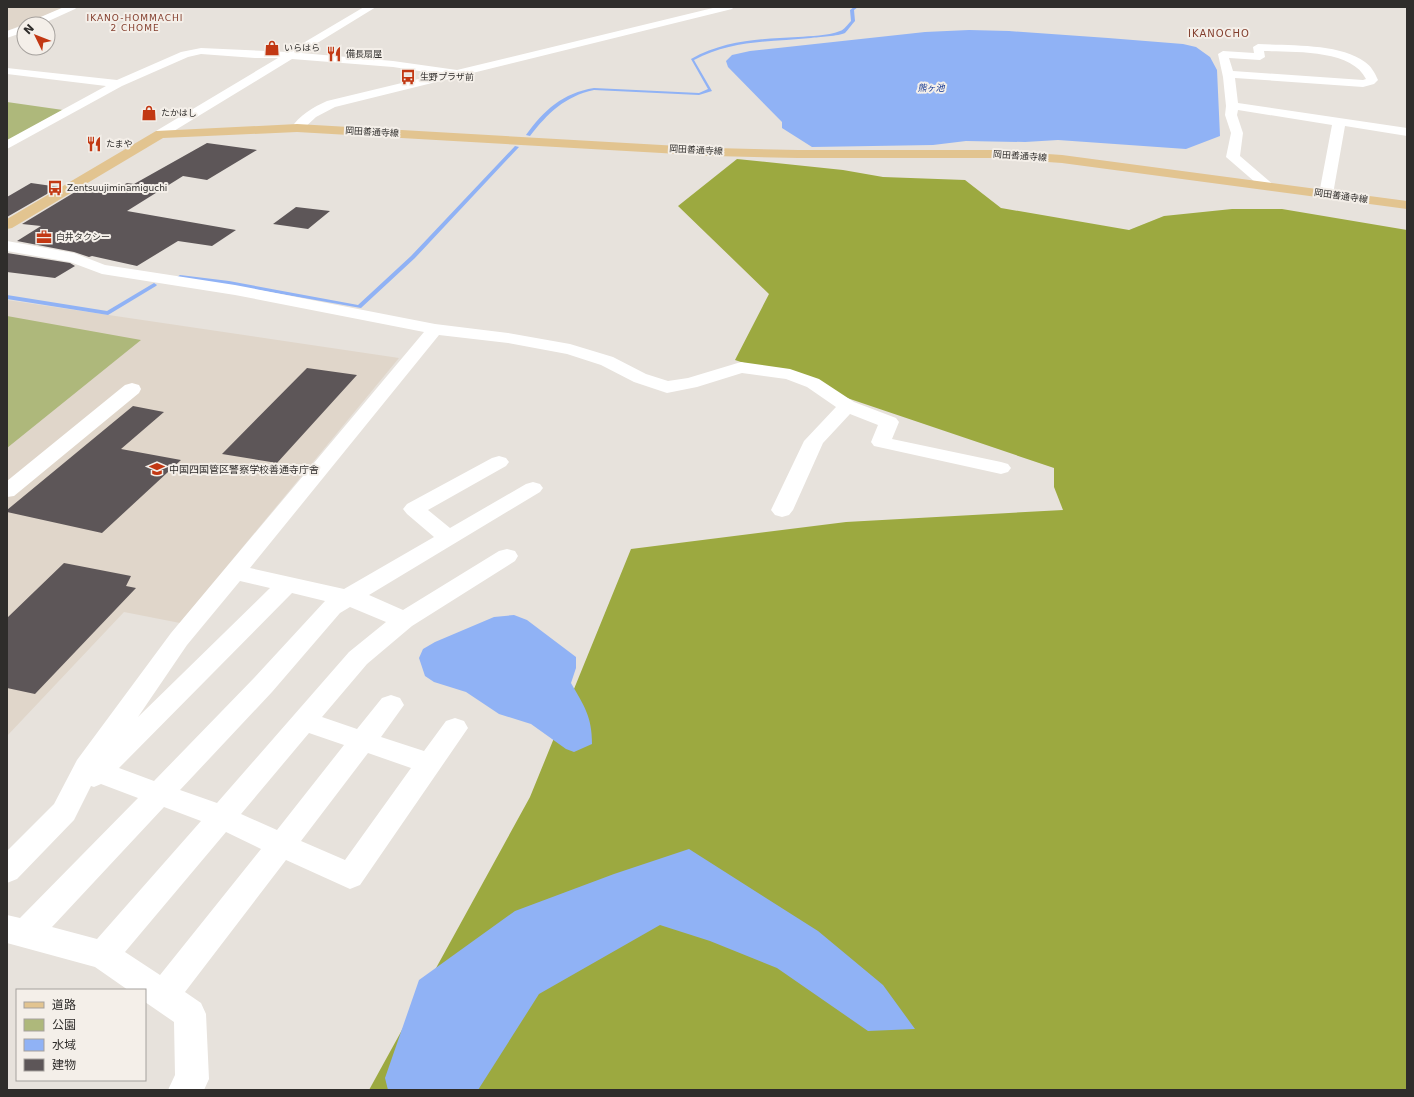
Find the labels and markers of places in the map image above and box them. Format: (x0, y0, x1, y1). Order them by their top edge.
shop icon: いらはら (263, 39, 281, 57)
place label: いらはら (284, 43, 320, 53)
restaurant icon: 備長扇屋 (325, 45, 343, 63)
place label: 備長扇屋 (346, 49, 382, 59)
bus stop icon: 生野プラザ前 (399, 68, 417, 86)
place label: 生野プラザ前 (420, 72, 474, 82)
shop icon: たかはし (140, 104, 158, 122)
place label: たかはし (161, 108, 197, 118)
restaurant icon: たまや (85, 135, 103, 153)
place label: たまや (106, 139, 133, 149)
bus stop icon: Zentsuujiminamiguchi (46, 179, 64, 197)
place label: Zentsuujiminamiguchi (67, 183, 167, 193)
office icon: 白井タクシー (35, 228, 53, 246)
place label: 白井タクシー (56, 232, 110, 242)
school or university icon: 中国四国管区警察学校善通寺庁舎 (148, 460, 166, 478)
place label: 中国四国管区警察学校善通寺庁舎 (169, 464, 319, 475)

